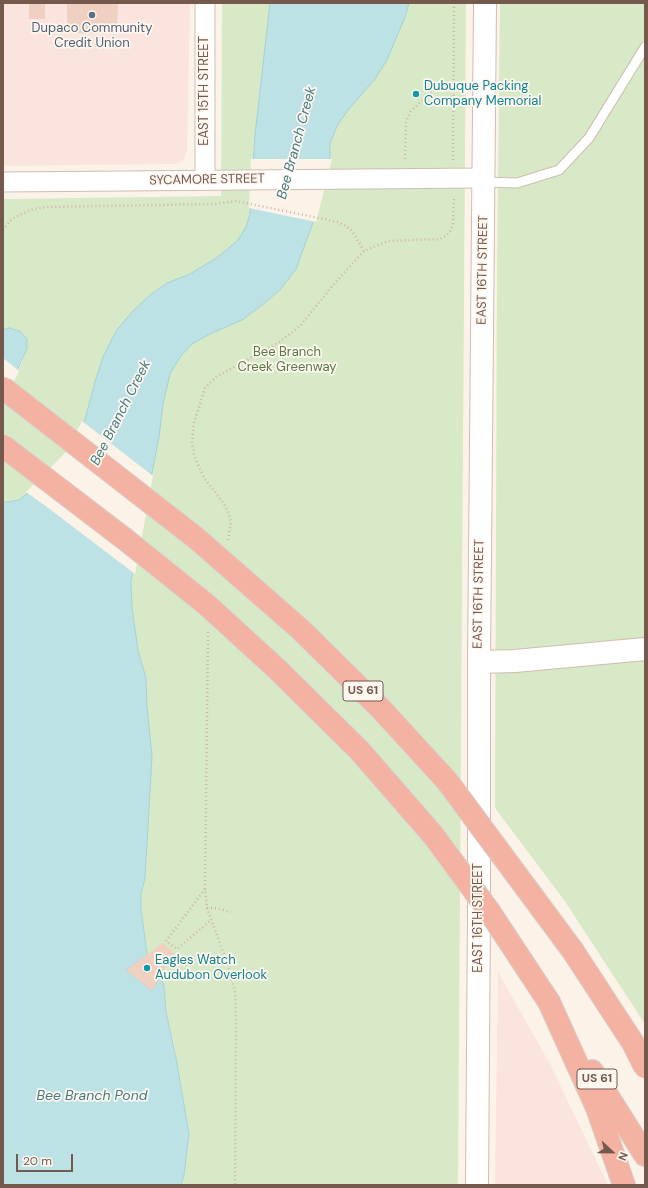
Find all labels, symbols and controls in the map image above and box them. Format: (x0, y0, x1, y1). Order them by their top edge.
marker: Dupaco Community Credit Union (87, 10, 97, 20)
place label: Dupaco Community Credit Union (32, 21, 152, 52)
street label: EAST 15TH STREET (197, 36, 213, 146)
place label: Dubuque Packing Company Memorial (424, 79, 541, 110)
water label: Bee Branch Creek (274, 85, 320, 201)
marker: Dubuque Packing Company Memorial (411, 89, 421, 99)
street label: SYCAMORE STREET (149, 171, 265, 189)
street label: EAST 16TH STREET (474, 215, 492, 325)
park label: Bee Branch Creek Greenway (237, 345, 337, 376)
water label: Bee Branch Creek (87, 358, 155, 468)
street label: EAST 16TH STREET (470, 539, 488, 649)
road number: US 61 (343, 681, 383, 701)
street label: EAST 16TH STREET (471, 863, 487, 973)
place label: Eagles Watch Audubon Overlook (155, 953, 267, 984)
marker: Eagles Watch Audubon Overlook (142, 963, 152, 973)
road number: US 61 (577, 1069, 617, 1089)
water label: Bee Branch Pond (37, 1088, 147, 1104)
north arrow (592, 1132, 632, 1172)
scale bar (18, 1146, 75, 1172)
text: N (615, 1150, 631, 1163)
text: 20 m (23, 1153, 52, 1169)

